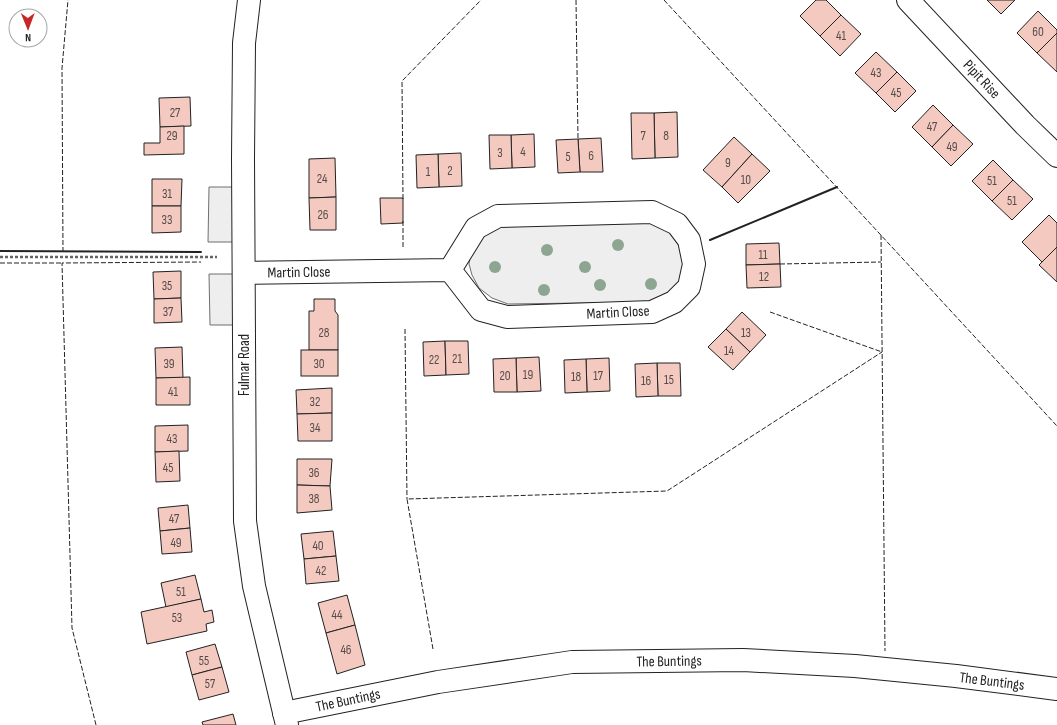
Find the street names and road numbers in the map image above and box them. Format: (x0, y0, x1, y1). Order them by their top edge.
street label: Pipit Rise (959, 56, 1004, 103)
street label: Martin Close (267, 262, 331, 283)
street label: Martin Close (586, 301, 650, 324)
street label: Fulmar Road (235, 334, 254, 396)
street label: The Buntings (636, 651, 702, 672)
street label: The Buntings (958, 668, 1026, 695)
street label: The Buntings (314, 684, 382, 717)

